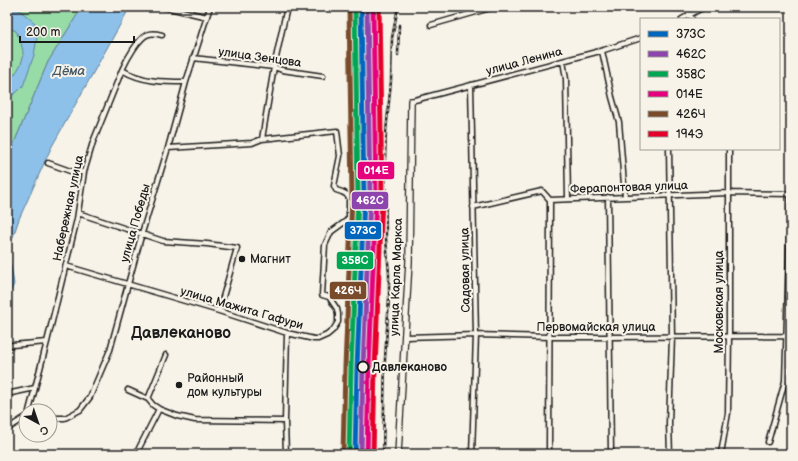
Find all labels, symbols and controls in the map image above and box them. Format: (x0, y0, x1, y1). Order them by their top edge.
scale bar (20, 18, 134, 44)
legend (640, 18, 780, 150)
text: 200 m (26, 25, 60, 40)
text: 373C (676, 27, 706, 42)
street label: улица Зенцова (217, 44, 302, 71)
street label: улица Ленина (484, 44, 564, 79)
text: 462С (676, 47, 706, 62)
water label: Дёма (52, 63, 86, 79)
text: 358С (676, 67, 705, 82)
text: 014Е (676, 87, 703, 102)
text: 426Ч (676, 107, 706, 122)
text: 194Э (676, 127, 703, 142)
street label: Набережная улица (50, 154, 87, 263)
line badge: 014Е (357, 161, 395, 180)
text: 014Е (363, 164, 389, 177)
street label: Ферапонтовая улица (570, 178, 688, 197)
street label: улица Победы (117, 182, 154, 264)
line badge: 462С (351, 191, 389, 210)
text: 462С (356, 194, 384, 207)
street label: улица Карла Маркса (387, 218, 406, 336)
line badge: 373C (344, 221, 382, 240)
text: 373C (350, 224, 377, 237)
street label: Садовая улица (457, 227, 474, 313)
street label: Московская улица (712, 250, 727, 354)
line badge: 358С (336, 251, 374, 270)
place label: Магнит (250, 252, 291, 267)
marker: Магнит (237, 254, 247, 264)
text: 358С (341, 254, 369, 267)
line badge: 426Ч (329, 281, 367, 300)
street label: улица Мажита Гафури (179, 284, 305, 333)
text: 426Ч (334, 284, 362, 297)
street label: Первомайская улица (536, 320, 656, 335)
district label: Давлеканово (131, 324, 231, 343)
marker: Давлеканово (356, 360, 370, 374)
place label: Давлеканово (372, 360, 448, 375)
place label: Районный дом культуры (187, 371, 262, 400)
marker: Районный дом культуры (174, 380, 184, 390)
north arrow (18, 403, 58, 443)
text: С (37, 423, 51, 438)

